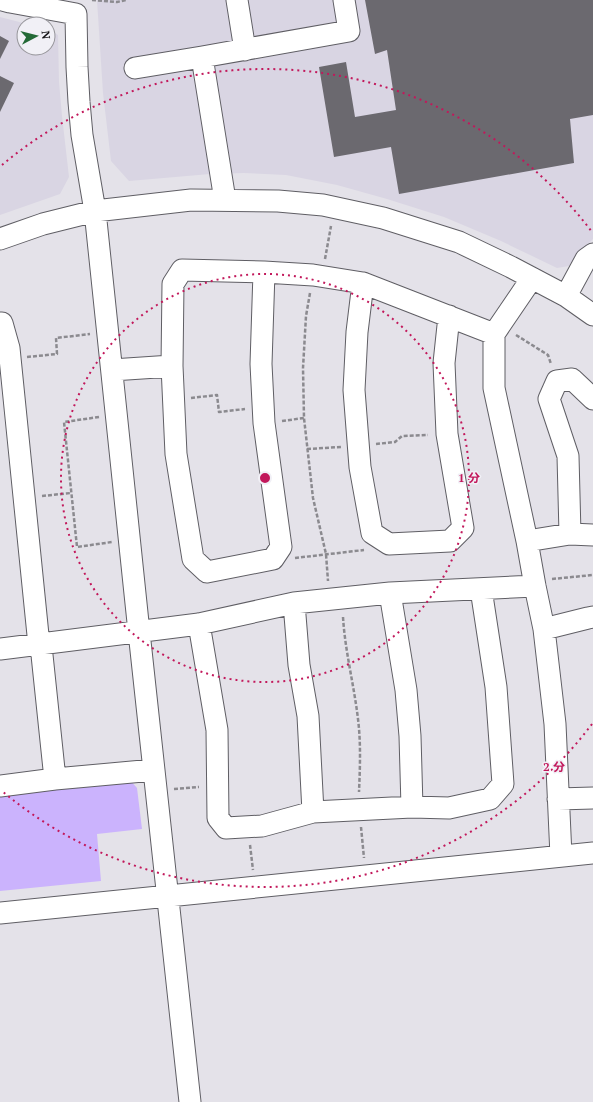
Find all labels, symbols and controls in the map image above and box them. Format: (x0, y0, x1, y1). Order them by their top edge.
north arrow (16, 16, 56, 56)
text: N (38, 30, 53, 40)
text: 1 分 (458, 470, 480, 485)
centre of rings (258, 471, 272, 485)
text: 2 分 (543, 759, 565, 774)

